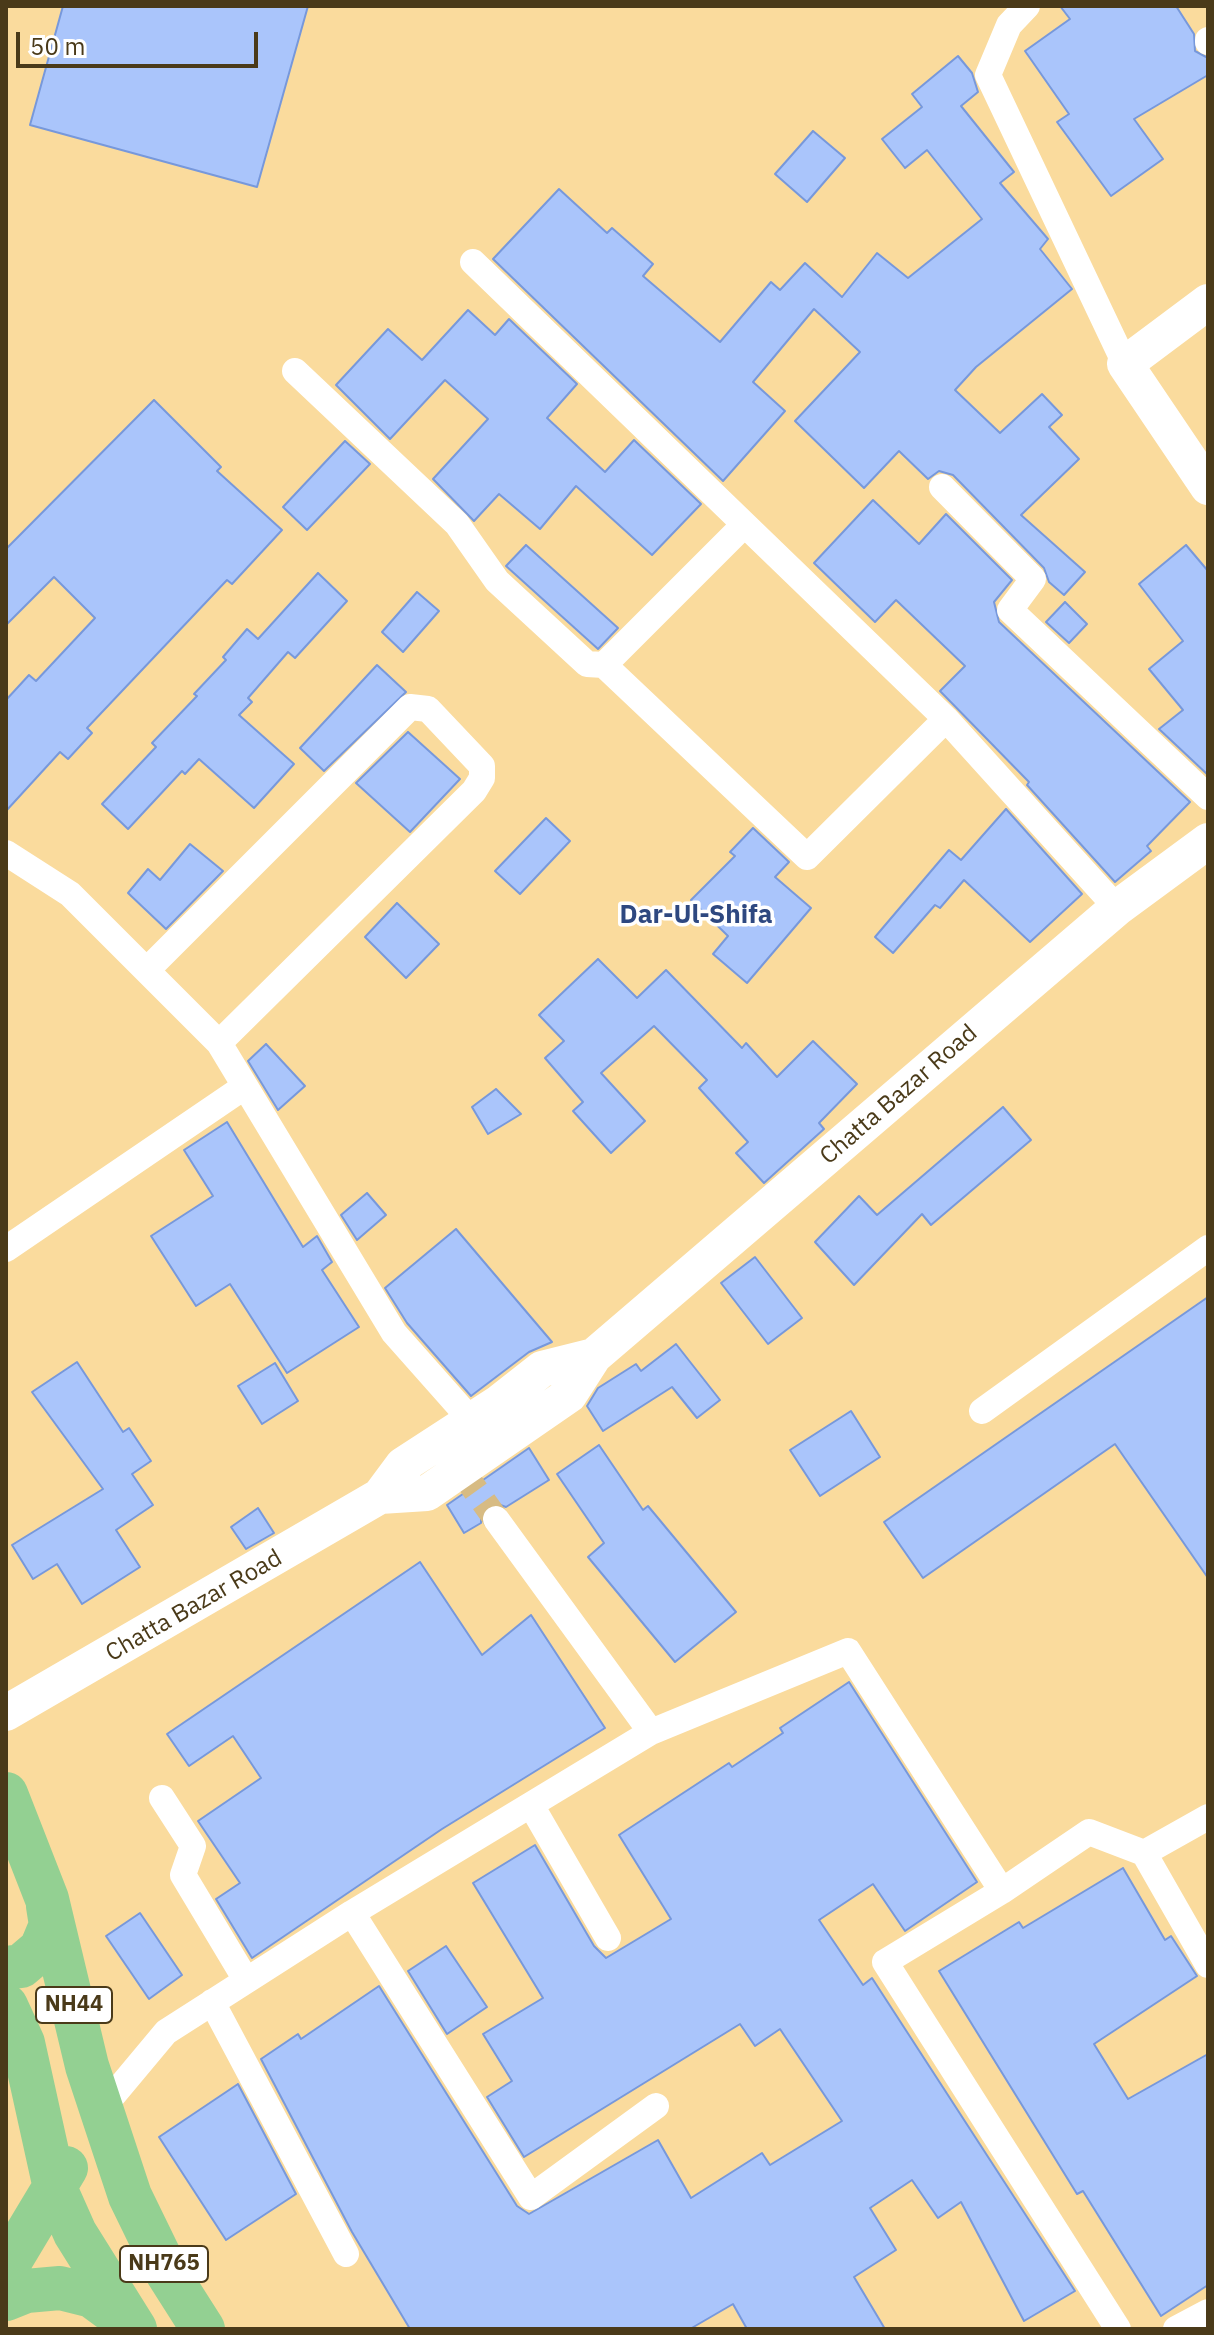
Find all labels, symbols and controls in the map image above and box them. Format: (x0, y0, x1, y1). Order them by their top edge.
scale bar (20, 16, 262, 66)
text: 50 m (30, 30, 85, 62)
district label: Dar-Ul-Shifa (620, 899, 772, 931)
street label: Chatta Bazar Road (815, 1019, 983, 1171)
street label: Chatta Bazar Road (101, 1544, 287, 1668)
road number: NH44 (36, 1987, 112, 2023)
road number: NH765 (120, 2246, 208, 2282)

